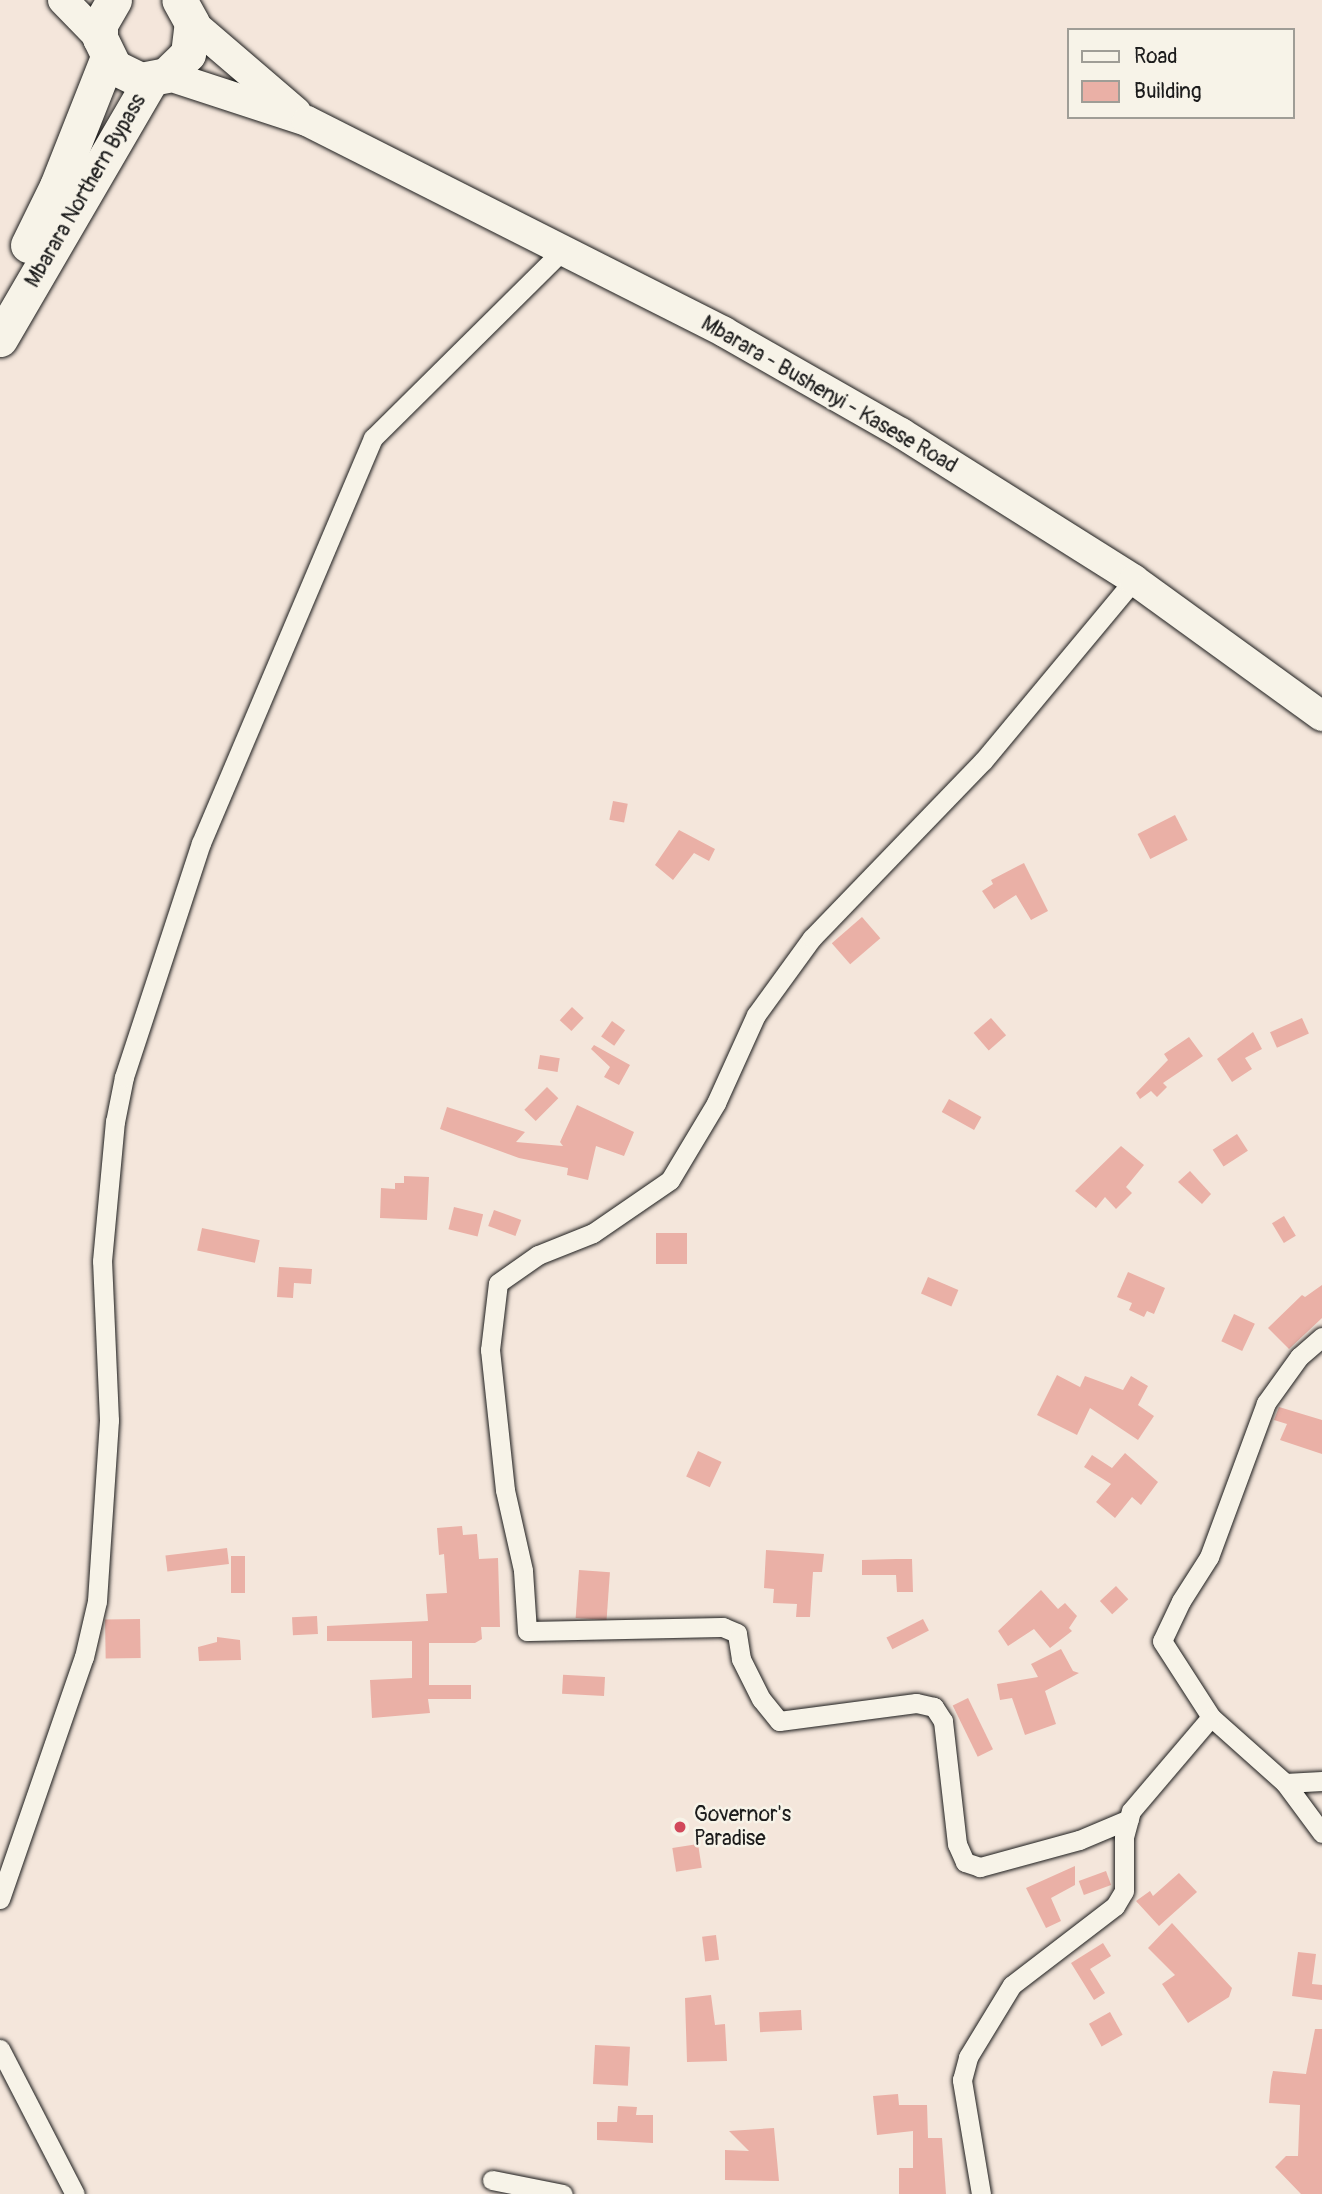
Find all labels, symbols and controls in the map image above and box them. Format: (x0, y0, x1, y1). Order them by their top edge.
legend (1066, 28, 1294, 119)
text: Road (1134, 43, 1178, 70)
text: Building (1134, 78, 1201, 105)
street label: Mbarara Northern Bypass (20, 90, 152, 292)
street label: Mbarara - Bushenyi - Kasese Road (696, 311, 962, 479)
place label: Governor's Paradise (694, 1802, 791, 1852)
marker: Governor's Paradise (672, 1819, 688, 1835)

